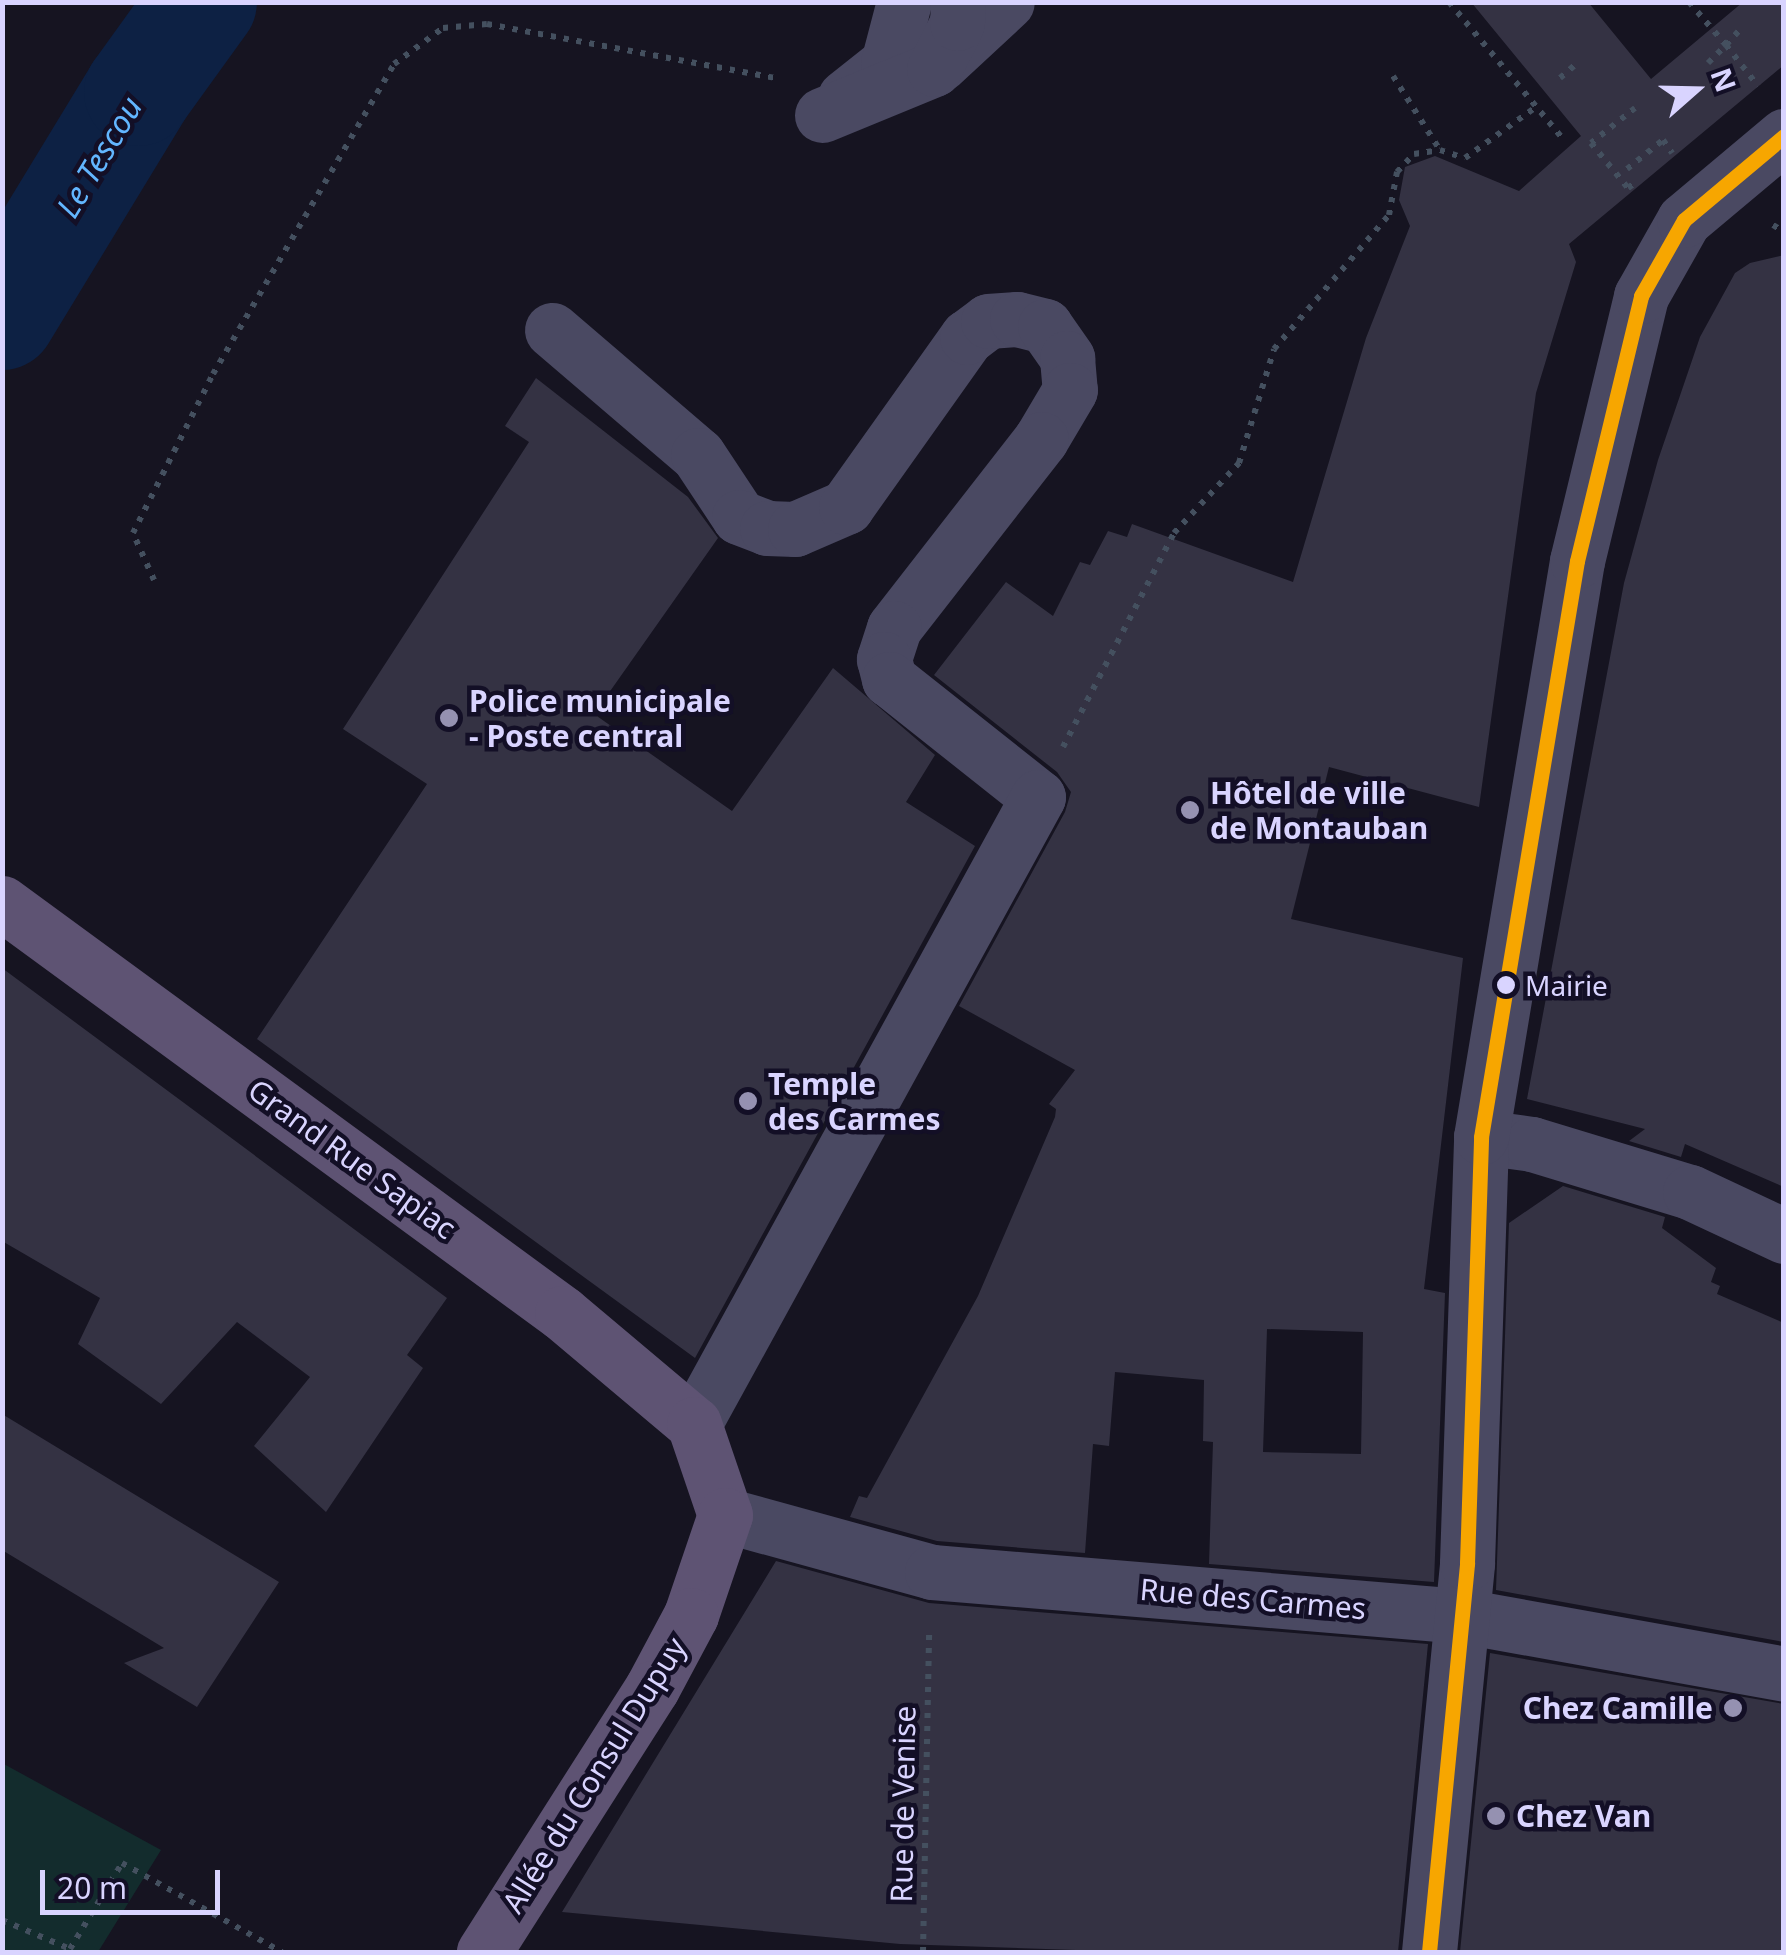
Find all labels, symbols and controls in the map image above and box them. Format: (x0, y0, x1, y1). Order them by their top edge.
north arrow (1646, 40, 1746, 140)
text: N (1702, 63, 1746, 97)
water label: Le Tescou (48, 90, 150, 224)
place label: Police municipale - Poste central (469, 683, 731, 754)
marker: Police municipale - Poste central (438, 707, 460, 729)
place label: Hôtel de ville de Montauban (1210, 775, 1428, 846)
marker: Hôtel de ville de Montauban (1179, 799, 1201, 821)
place label: Mairie (1525, 968, 1608, 1002)
marker: Mairie (1496, 975, 1516, 995)
place label: Temple des Carmes (768, 1066, 941, 1136)
street label: Grand Rue Sapiac (241, 1072, 463, 1246)
marker: Temple des Carmes (737, 1090, 759, 1112)
street label: Rue des Carmes (1138, 1571, 1368, 1627)
street label: Allée du Consul Dupuy (495, 1631, 693, 1919)
place label: Chez Camille (1523, 1690, 1713, 1726)
marker: Chez Camille (1722, 1697, 1744, 1719)
street label: Rue de Venise (883, 1705, 923, 1903)
place label: Chez Van (1516, 1798, 1651, 1834)
marker: Chez Van (1485, 1805, 1507, 1827)
scale bar (45, 1850, 225, 1912)
text: 20 m (57, 1867, 127, 1908)

